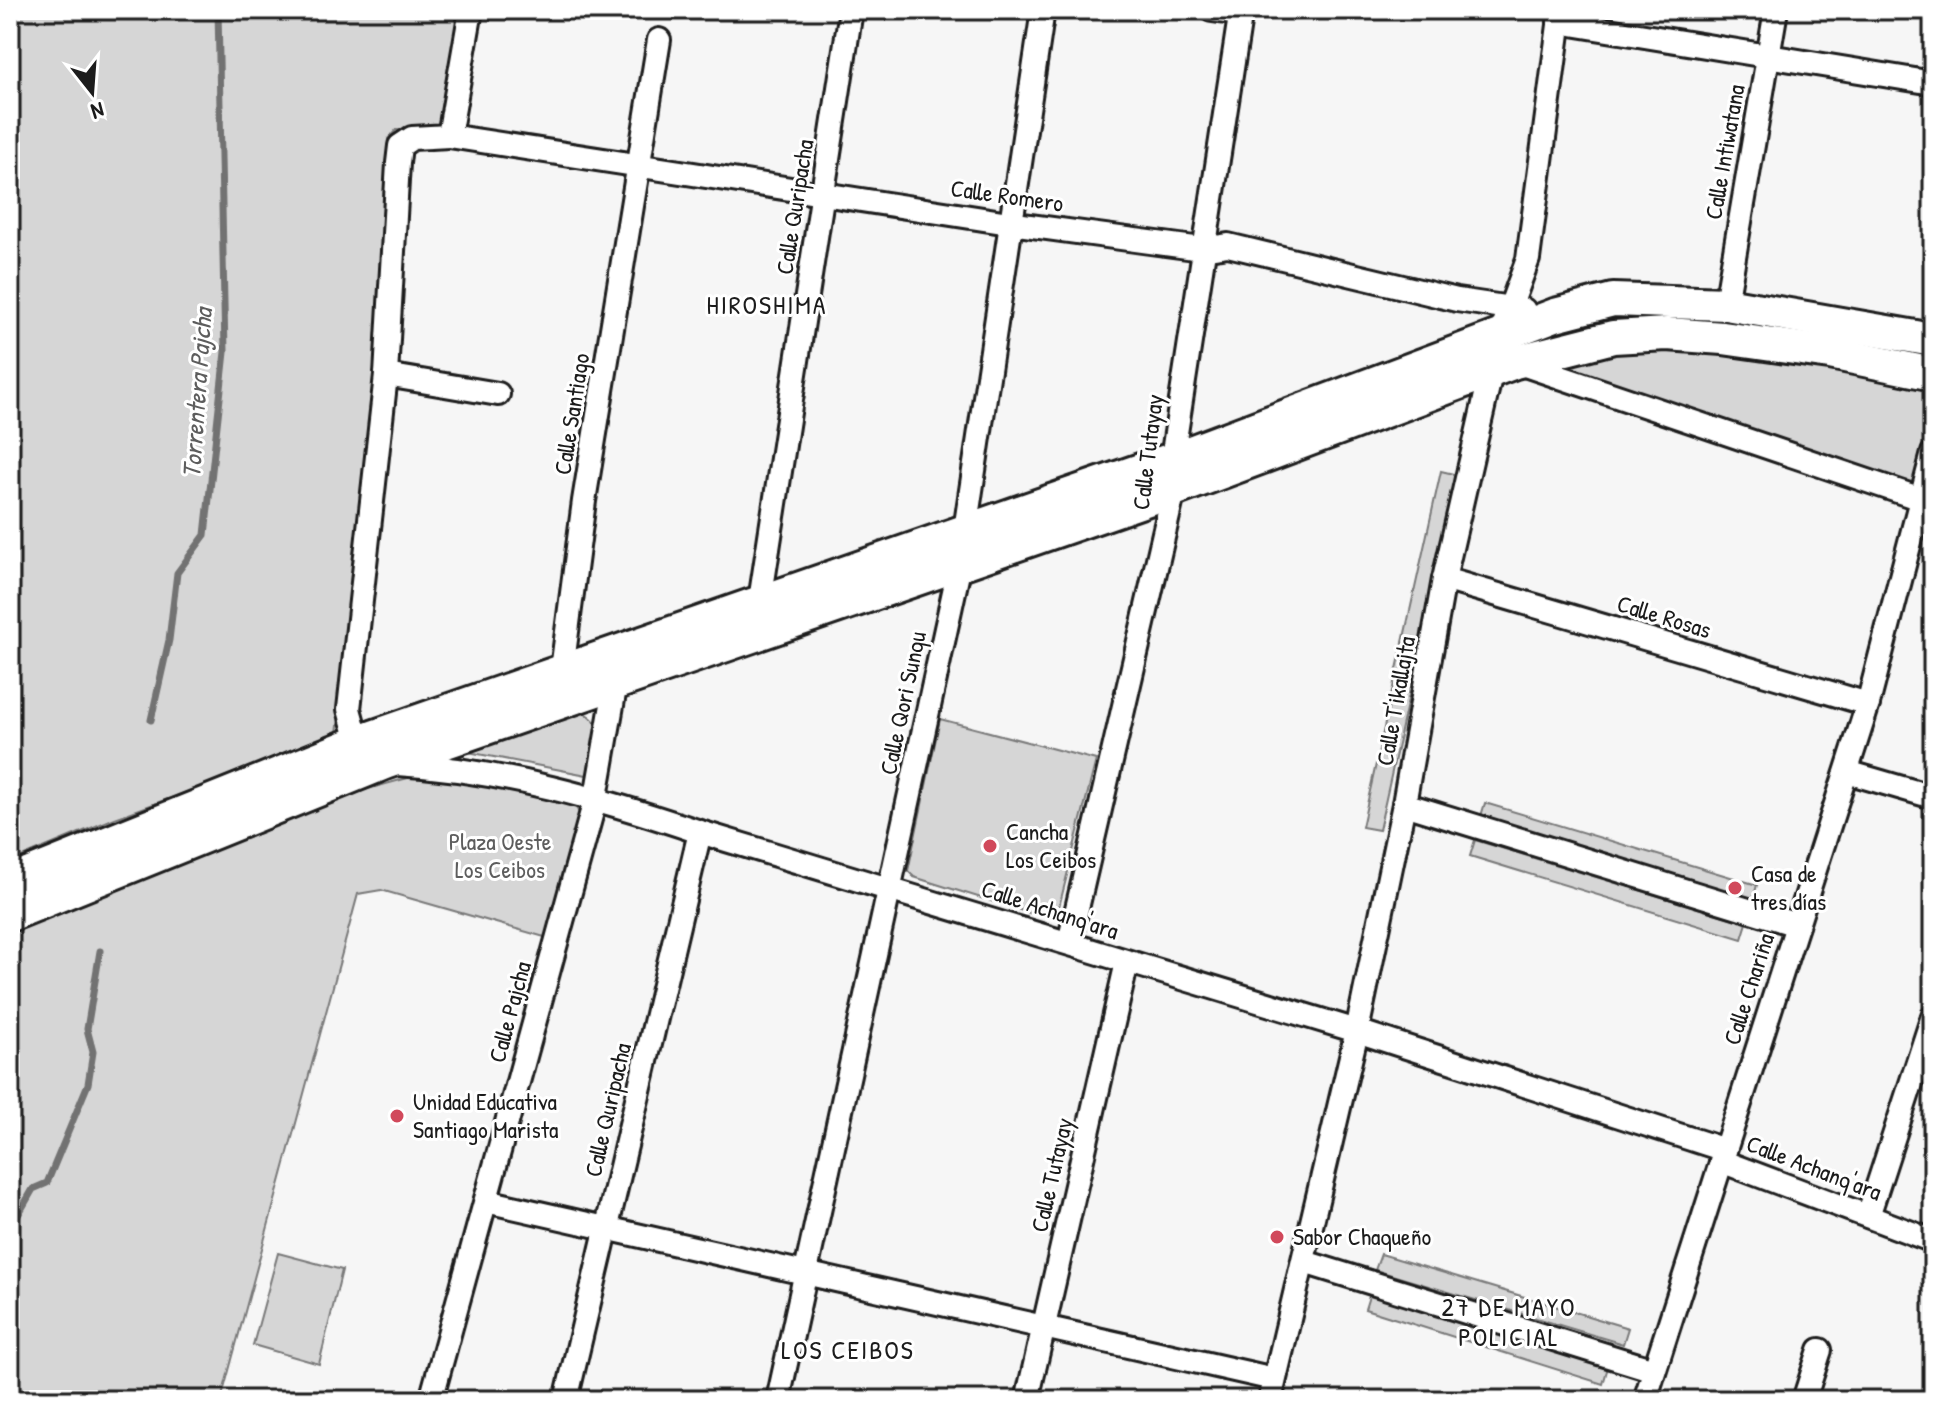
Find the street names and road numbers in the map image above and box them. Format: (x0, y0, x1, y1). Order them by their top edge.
street label: Calle Intiwatana (1696, 82, 1752, 222)
street label: Calle Quripacha (768, 137, 820, 277)
street label: Calle Romero (949, 171, 1066, 219)
street label: Calle Santiago (546, 350, 596, 477)
street label: Calle Tutayay (1124, 392, 1170, 511)
street label: Calle Rosas (1614, 587, 1715, 645)
street label: Calle Qori Sunqu (871, 628, 933, 777)
street label: Calle T'ikallajta (1368, 634, 1422, 768)
street label: Calle Achanq'ara (978, 872, 1123, 946)
street label: Calle Chariña (1715, 929, 1781, 1049)
street label: Calle Pajcha (480, 958, 538, 1066)
street label: Calle Quripacha (576, 1040, 638, 1180)
street label: Calle Tutayay (1022, 1115, 1080, 1235)
street label: Calle Achanq'ara (1742, 1127, 1887, 1208)

